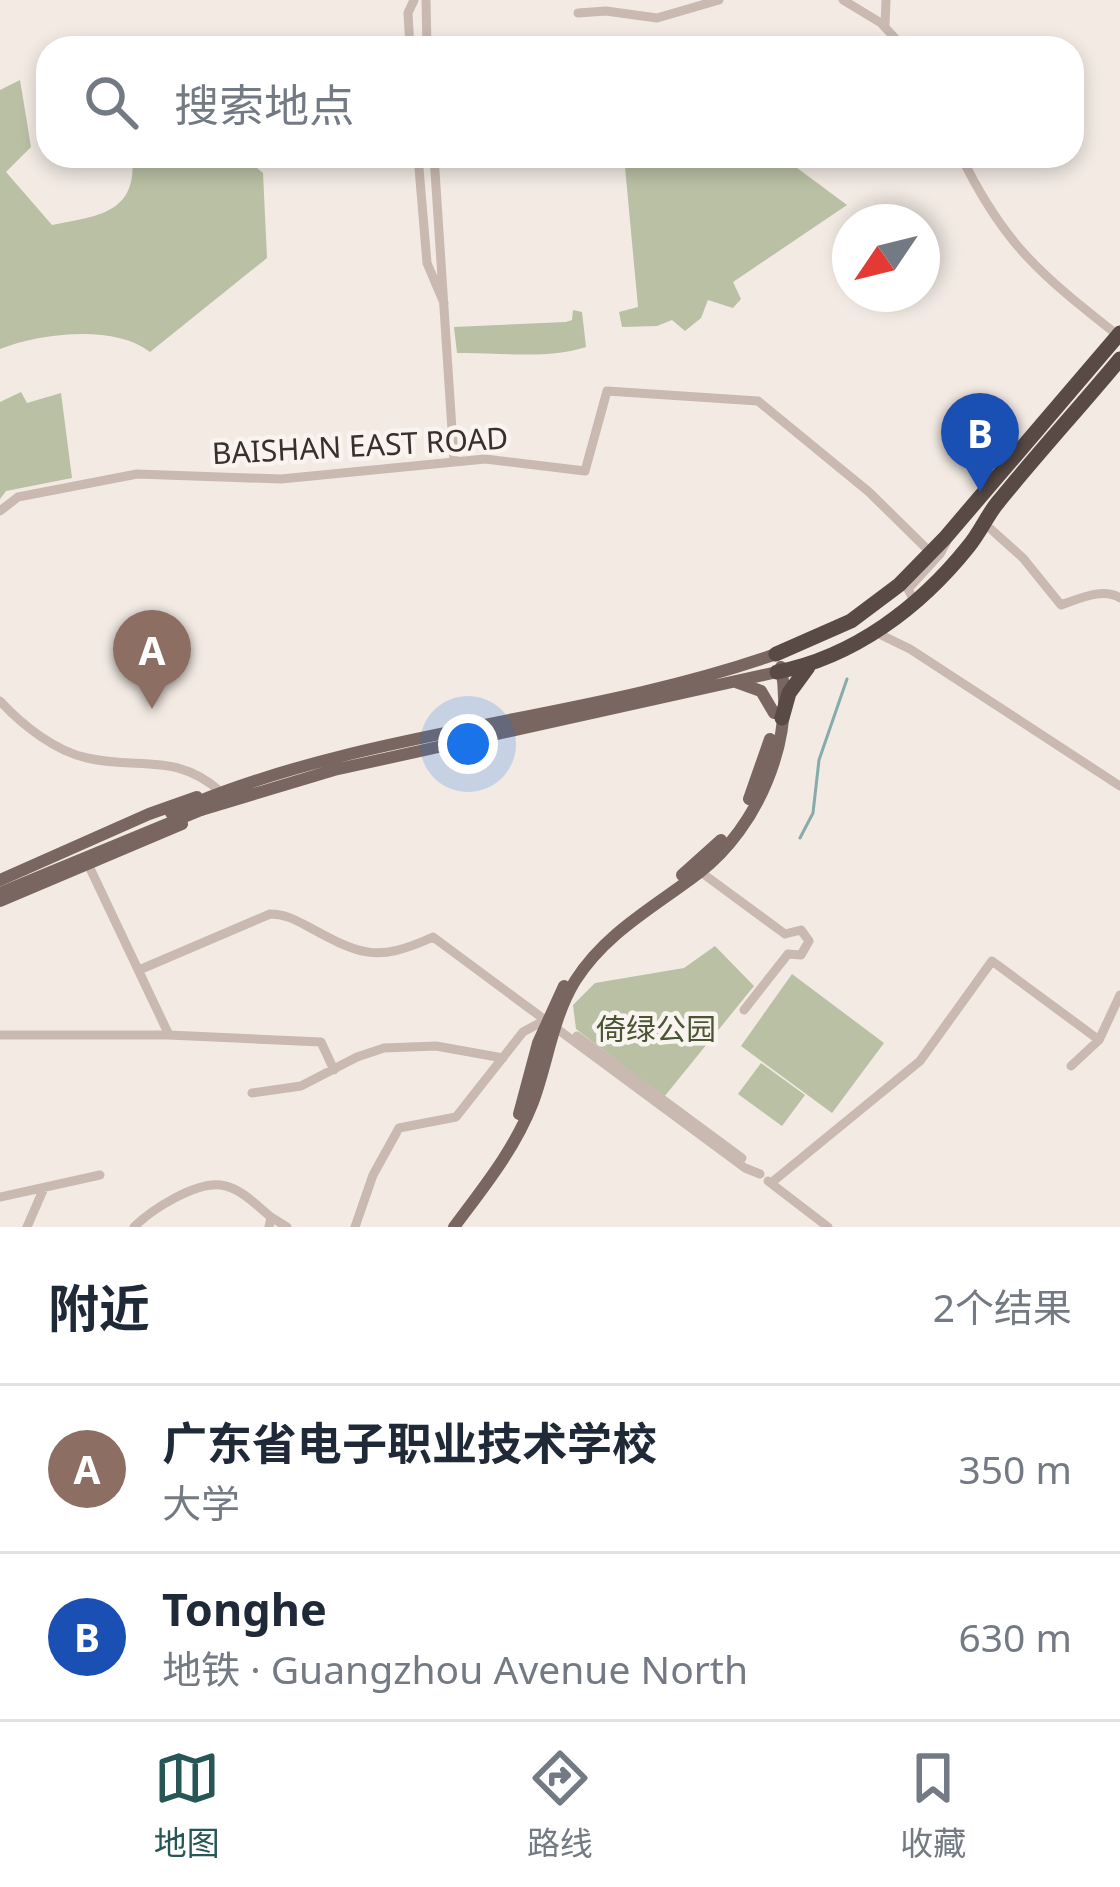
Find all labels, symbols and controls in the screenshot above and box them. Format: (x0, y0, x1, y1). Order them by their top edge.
search box (36, 36, 1084, 168)
icon: search (78, 69, 144, 135)
text: 搜索地点 (174, 74, 354, 135)
north arrow (832, 204, 940, 312)
pin: B (941, 393, 1019, 492)
street label: BAISHAN EAST ROAD (211, 417, 509, 473)
pin: A (113, 610, 191, 709)
your location (438, 714, 498, 774)
park label: 倚绿公园 (596, 1008, 716, 1049)
text: 附近 (48, 1272, 150, 1342)
text: 2个结果 (933, 1280, 1072, 1333)
text: 广东省电子职业技术学校 (162, 1412, 657, 1473)
text: A (74, 1442, 101, 1495)
text: 350 m (958, 1442, 1072, 1495)
text: 大学 (162, 1476, 240, 1529)
text: Tonghe (162, 1578, 327, 1639)
text: B (74, 1610, 100, 1663)
text: 630 m (958, 1610, 1072, 1663)
text: 地铁 · Guangzhou Avenue North (162, 1642, 748, 1695)
tab: 地图 (154, 1745, 220, 1865)
tab: 路线 (527, 1745, 593, 1865)
tab: 收藏 (900, 1745, 966, 1865)

